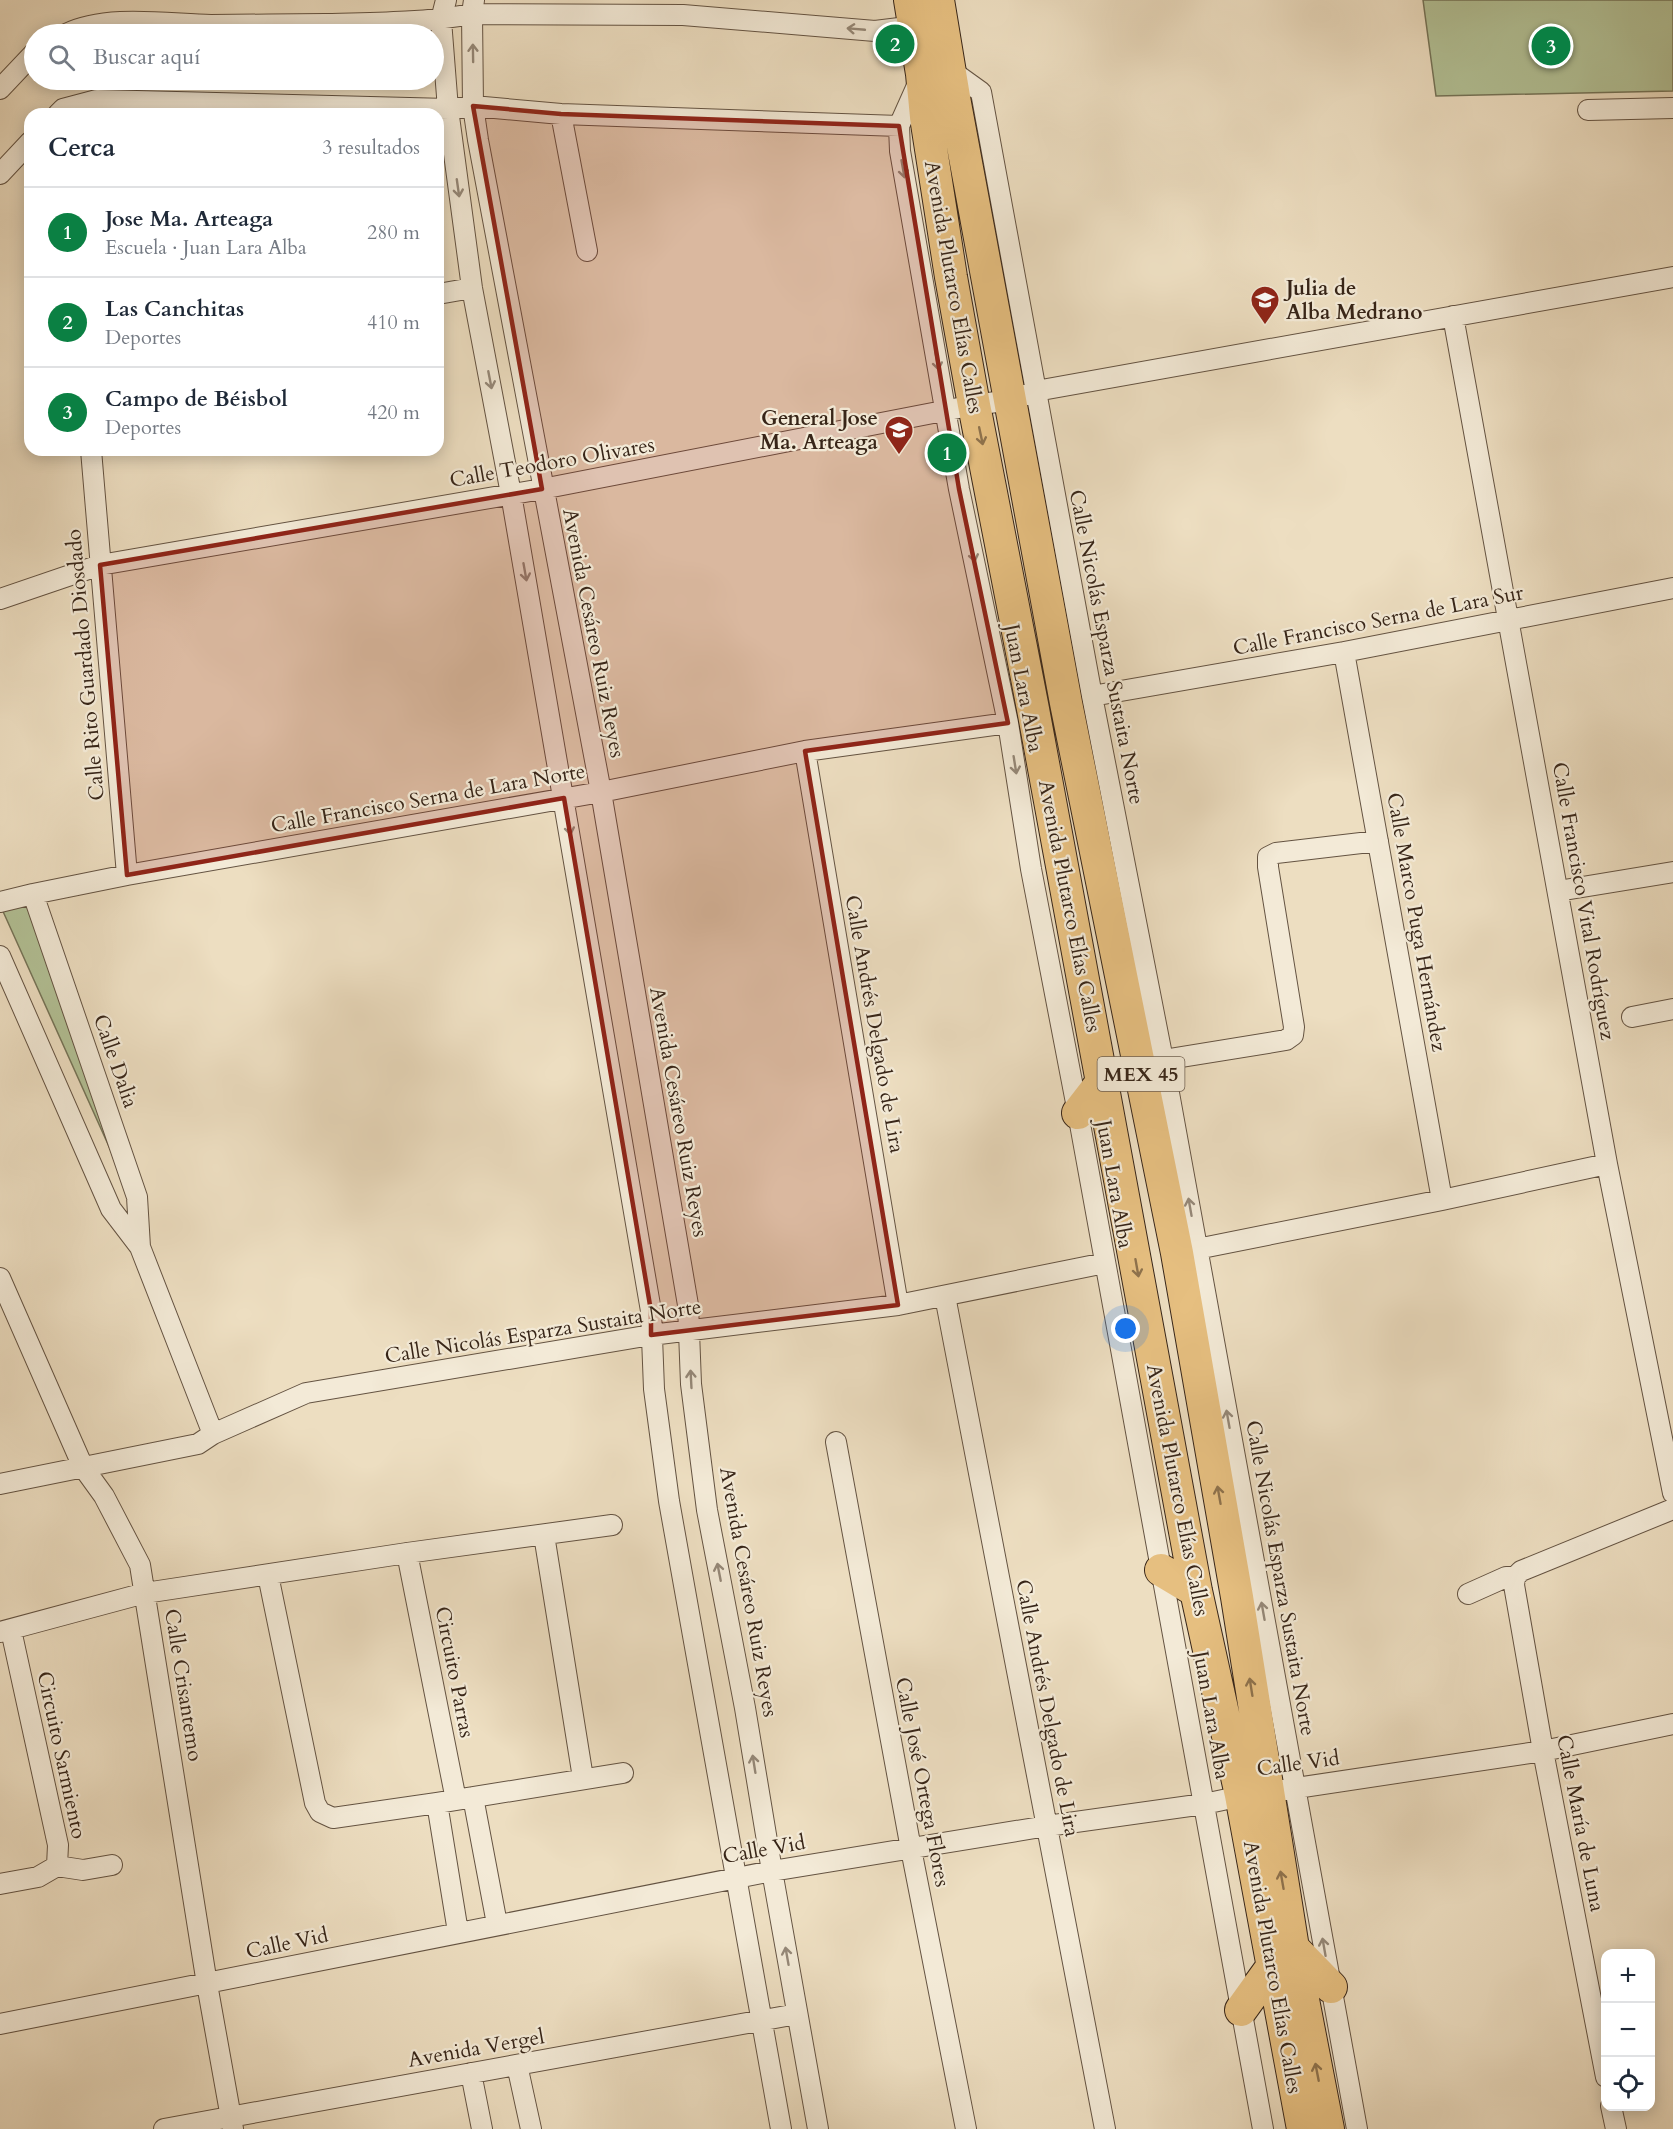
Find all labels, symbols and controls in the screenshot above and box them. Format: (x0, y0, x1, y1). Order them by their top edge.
pin: 2 (876, 22, 914, 66)
one-way arrow (847, 23, 867, 34)
search box (24, 24, 444, 90)
pin: 3 (1532, 24, 1570, 68)
icon: search (45, 41, 78, 74)
text: Buscar aquí (93, 42, 200, 72)
one-way arrow (467, 43, 478, 63)
text: Cerca (48, 130, 115, 165)
text: 3 resultados (322, 134, 420, 161)
street label: Avenida Plutarco Elías Calles (917, 158, 990, 416)
one-way arrow (898, 159, 909, 179)
one-way arrow (453, 177, 464, 197)
text: Jose Ma. Arteaga (105, 204, 273, 234)
text: 1 (62, 219, 73, 246)
text: 280 m (367, 219, 420, 246)
text: Escuela · Juan Lara Alba (105, 234, 307, 261)
place label: Julia de Alba Medrano (1283, 274, 1423, 327)
school or university icon: Julia de Alba Medrano (1249, 284, 1281, 326)
text: Las Canchitas (105, 294, 244, 324)
text: 2 (62, 309, 73, 336)
text: 410 m (367, 309, 420, 336)
text: Deportes (105, 324, 181, 351)
one-way arrow (932, 351, 943, 371)
one-way arrow (485, 370, 496, 389)
text: Campo de Béisbol (105, 384, 288, 414)
text: 3 (62, 399, 73, 426)
text: 420 m (367, 399, 420, 426)
place label: General Jose Ma. Arteaga (760, 404, 879, 457)
text: Deportes (105, 414, 181, 441)
school or university icon: General Jose Ma. Arteaga (883, 414, 915, 456)
one-way arrow (975, 427, 987, 446)
street label: Calle Teodoro Olivares (447, 430, 657, 495)
pin: 1 (928, 430, 966, 476)
street label: Calle Nicolás Esparza Sustaita Norte (1062, 487, 1151, 807)
street label: Avenida Cesáreo Ruiz Reyes (555, 506, 632, 760)
street label: Calle Rito Guardado Diosdado (59, 528, 112, 802)
one-way arrow (968, 543, 979, 562)
one-way arrow (520, 562, 531, 581)
street label: Calle Francisco Serna de Lara Sur (1230, 578, 1526, 663)
street label: Juan Lara Alba (996, 619, 1050, 755)
one-way arrow (1009, 755, 1020, 774)
street label: Calle Francisco Serna de Lara Norte (269, 757, 588, 840)
street label: Calle Francisco Vital Rodríguez (1545, 760, 1622, 1043)
street label: Avenida Plutarco Elías Calles (1031, 777, 1108, 1035)
street label: Calle Marco Puga Hernández (1379, 790, 1454, 1054)
one-way arrow (563, 816, 574, 835)
street label: Calle Andrés Delgado de Lira (838, 893, 911, 1155)
street label: Avenida Cesáreo Ruiz Reyes (642, 985, 715, 1239)
street label: Calle Dalia (86, 1010, 145, 1112)
road number: MEX 45 (1098, 1057, 1184, 1091)
street label: Juan Lara Alba (1088, 1115, 1140, 1251)
one-way arrow (1184, 1197, 1195, 1217)
one-way arrow (1132, 1257, 1143, 1277)
street label: Calle Nicolás Esparza Sustaita Norte (383, 1292, 703, 1371)
your location (1111, 1314, 1140, 1343)
street label: Avenida Plutarco Elías Calles (1139, 1361, 1216, 1619)
one-way arrow (685, 1370, 696, 1390)
one-way arrow (1222, 1410, 1233, 1429)
street label: Calle Nicolás Esparza Sustaita Norte (1238, 1418, 1323, 1738)
street label: Avenida Cesáreo Ruiz Reyes (712, 1465, 785, 1719)
one-way arrow (1213, 1486, 1224, 1505)
one-way arrow (713, 1563, 724, 1582)
street label: Calle Andrés Delgado de Lira (1008, 1577, 1087, 1839)
one-way arrow (1257, 1602, 1268, 1621)
street label: Circuito Parras (428, 1604, 481, 1740)
street label: Calle Crisantemo (157, 1607, 210, 1763)
street label: Juan Lara Alba (1185, 1646, 1237, 1782)
street label: Circuito Sarmiento (30, 1669, 93, 1842)
street label: Calle José Ortega Flores (888, 1675, 957, 1889)
one-way arrow (1245, 1678, 1256, 1698)
street label: Calle María de Luna (1549, 1732, 1612, 1914)
street label: Calle Vid (1255, 1743, 1341, 1784)
one-way arrow (748, 1755, 759, 1774)
street label: Calle Vid (720, 1828, 808, 1871)
street label: Avenida Plutarco Elías Calles (1236, 1838, 1309, 2096)
one-way arrow (1276, 1870, 1287, 1890)
street label: Calle Vid (243, 1921, 331, 1966)
one-way arrow (1318, 1938, 1329, 1958)
one-way arrow (781, 1947, 792, 1967)
map controls (1601, 1949, 1655, 2111)
button: + (1601, 1949, 1655, 2003)
button: − (1601, 2003, 1655, 2057)
street label: Avenida Vergel (406, 2022, 547, 2075)
button: locate (1601, 2057, 1655, 2111)
one-way arrow (1311, 2062, 1322, 2082)

